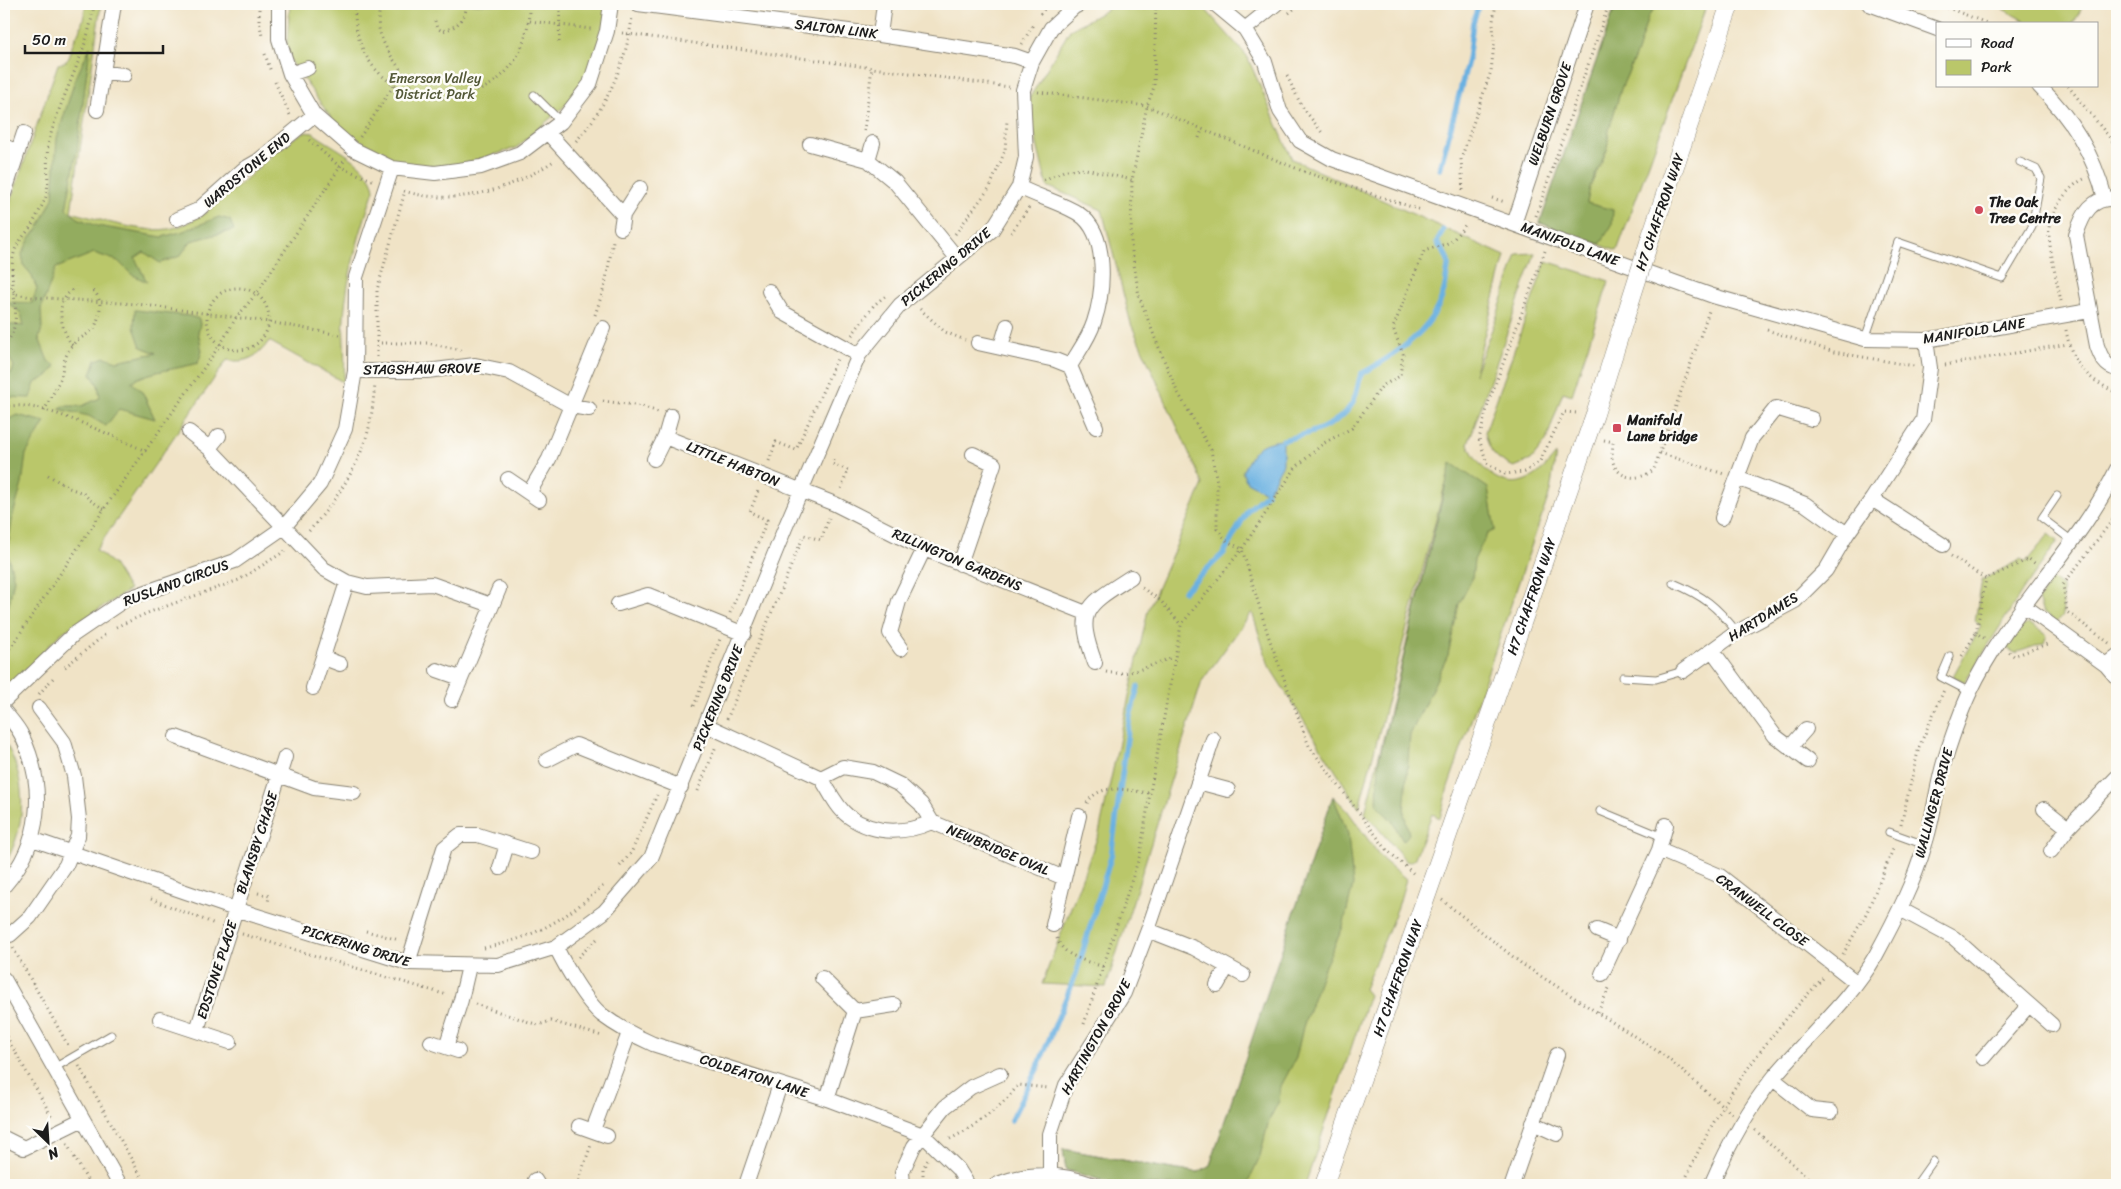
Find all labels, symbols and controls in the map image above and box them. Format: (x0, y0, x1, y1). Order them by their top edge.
street label: SALTON LINK (793, 12, 880, 47)
scale bar (25, 22, 162, 54)
legend (1936, 22, 2098, 88)
text: 50 m (32, 27, 67, 53)
text: Road (1981, 30, 2014, 56)
text: Park (1981, 54, 2012, 80)
street label: WELBURN GROVE (1521, 58, 1580, 169)
park label: Emerson Valley District Park (389, 66, 482, 107)
street label: WARDSTONE END (198, 125, 297, 214)
street label: H7 CHAFFRON WAY (1628, 149, 1692, 274)
place label: The Oak Tree Centre (1989, 190, 2062, 231)
marker: The Oak Tree Centre (1973, 204, 1985, 216)
street label: MANIFOLD LANE (1517, 215, 1624, 274)
street label: PICKERING DRIVE (895, 220, 998, 313)
street label: MANIFOLD LANE (1921, 310, 2028, 351)
street label: STAGSHAW GROVE (363, 355, 482, 383)
place label: Manifold Lane bridge (1626, 408, 1698, 449)
marker: Manifold Lane bridge (1611, 422, 1623, 434)
street label: LITTLE HABTON (682, 434, 784, 494)
street label: RILLINGTON GARDENS (888, 521, 1026, 599)
street label: H7 CHAFFRON WAY (1499, 534, 1564, 659)
street label: RUSLAND CIRCUS (120, 552, 233, 614)
street label: HARTDAMES (1723, 585, 1804, 649)
street label: PICKERING DRIVE (685, 640, 751, 755)
street label: WALLINGER DRIVE (1907, 744, 1961, 861)
street label: BLANSBY CHASE (229, 787, 286, 898)
street label: NEWBRIDGE OVAL (943, 817, 1054, 883)
street label: CRANWELL CLOSE (1710, 867, 1815, 954)
street label: H7 CHAFFRON WAY (1365, 915, 1430, 1040)
street label: EDSTONE PLACE (189, 916, 245, 1023)
street label: PICKERING DRIVE (299, 918, 415, 975)
street label: HARTINGTON GROVE (1054, 974, 1139, 1099)
street label: COLDEATON LANE (696, 1047, 813, 1106)
north arrow (22, 1116, 72, 1166)
text: N (43, 1140, 64, 1167)

